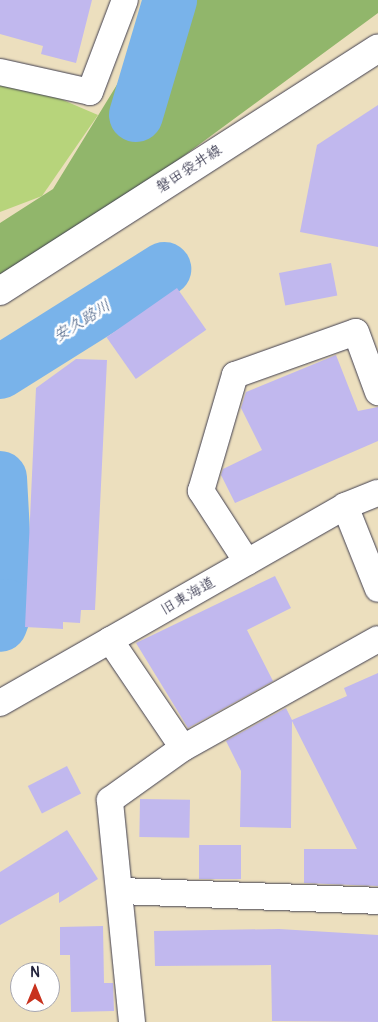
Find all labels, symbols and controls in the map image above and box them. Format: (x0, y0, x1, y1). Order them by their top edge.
street label: 磐田袋井線 (153, 141, 225, 197)
water label: 安久路川 (50, 296, 114, 346)
street label: 旧東海道 (158, 573, 218, 619)
north arrow (10, 962, 60, 1012)
text: N (30, 964, 40, 981)

